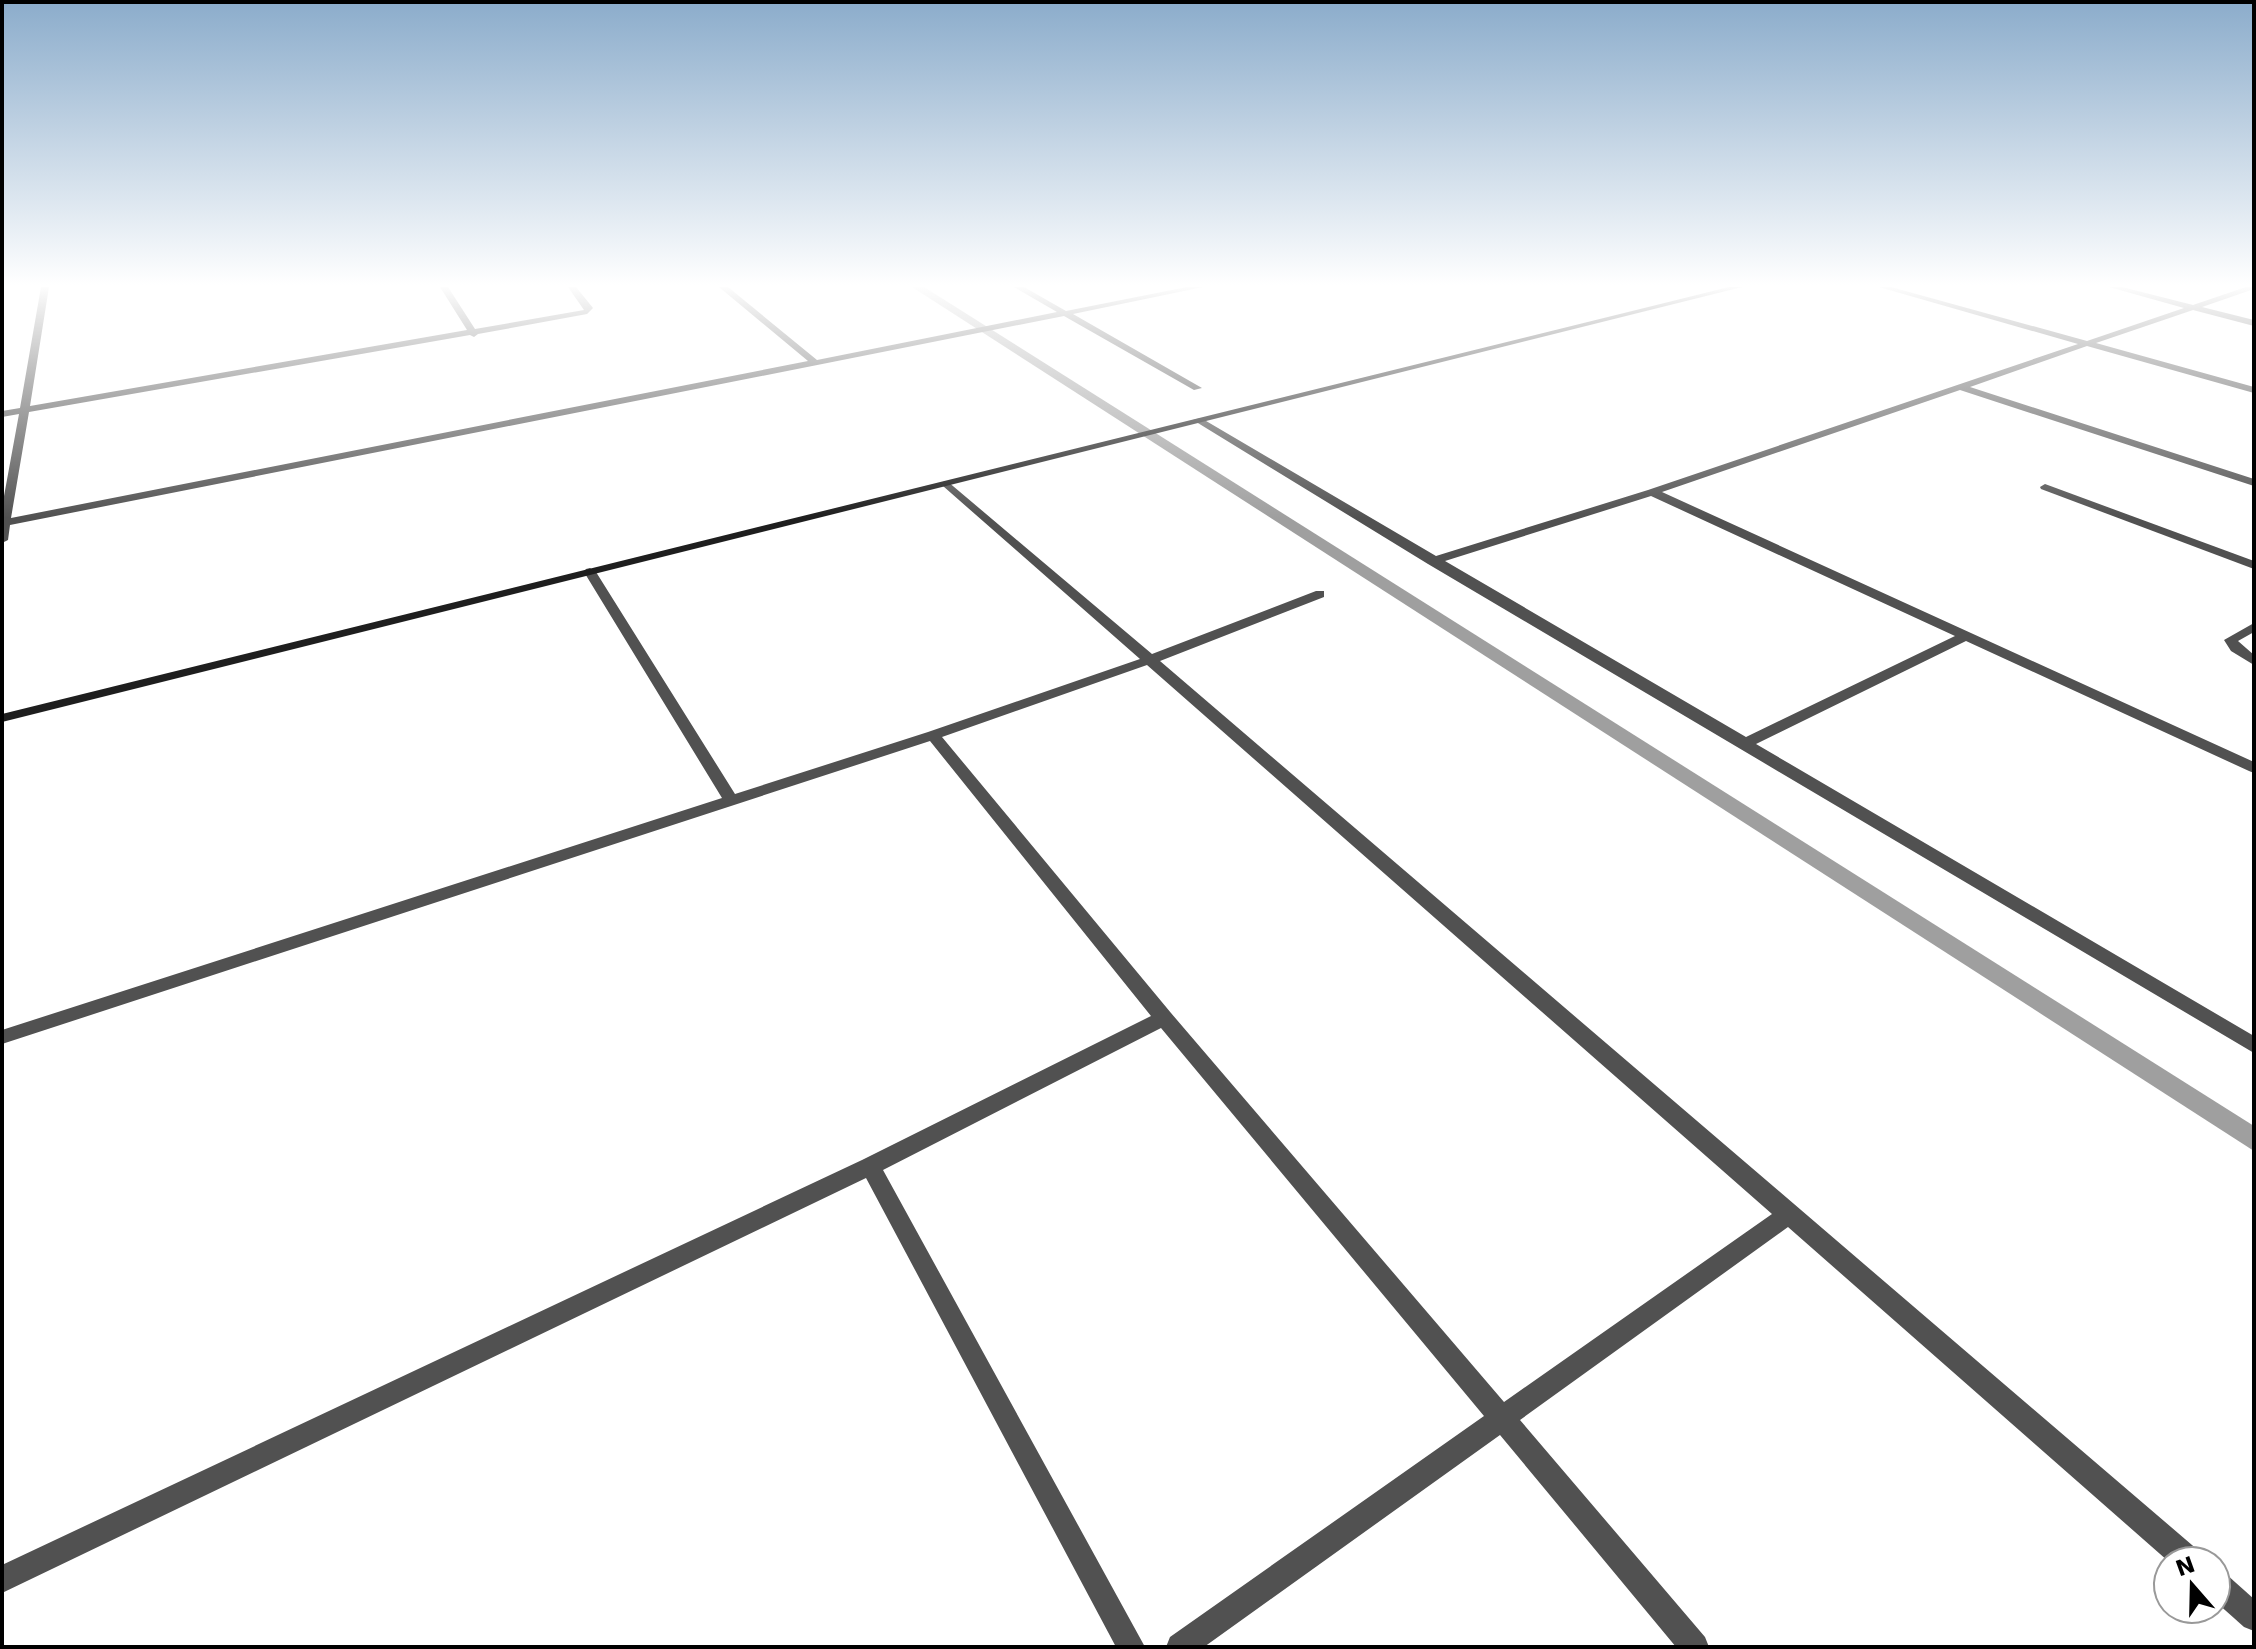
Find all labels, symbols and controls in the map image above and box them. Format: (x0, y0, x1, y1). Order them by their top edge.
north arrow (2152, 1545, 2232, 1625)
text: N (2172, 1552, 2198, 1582)

